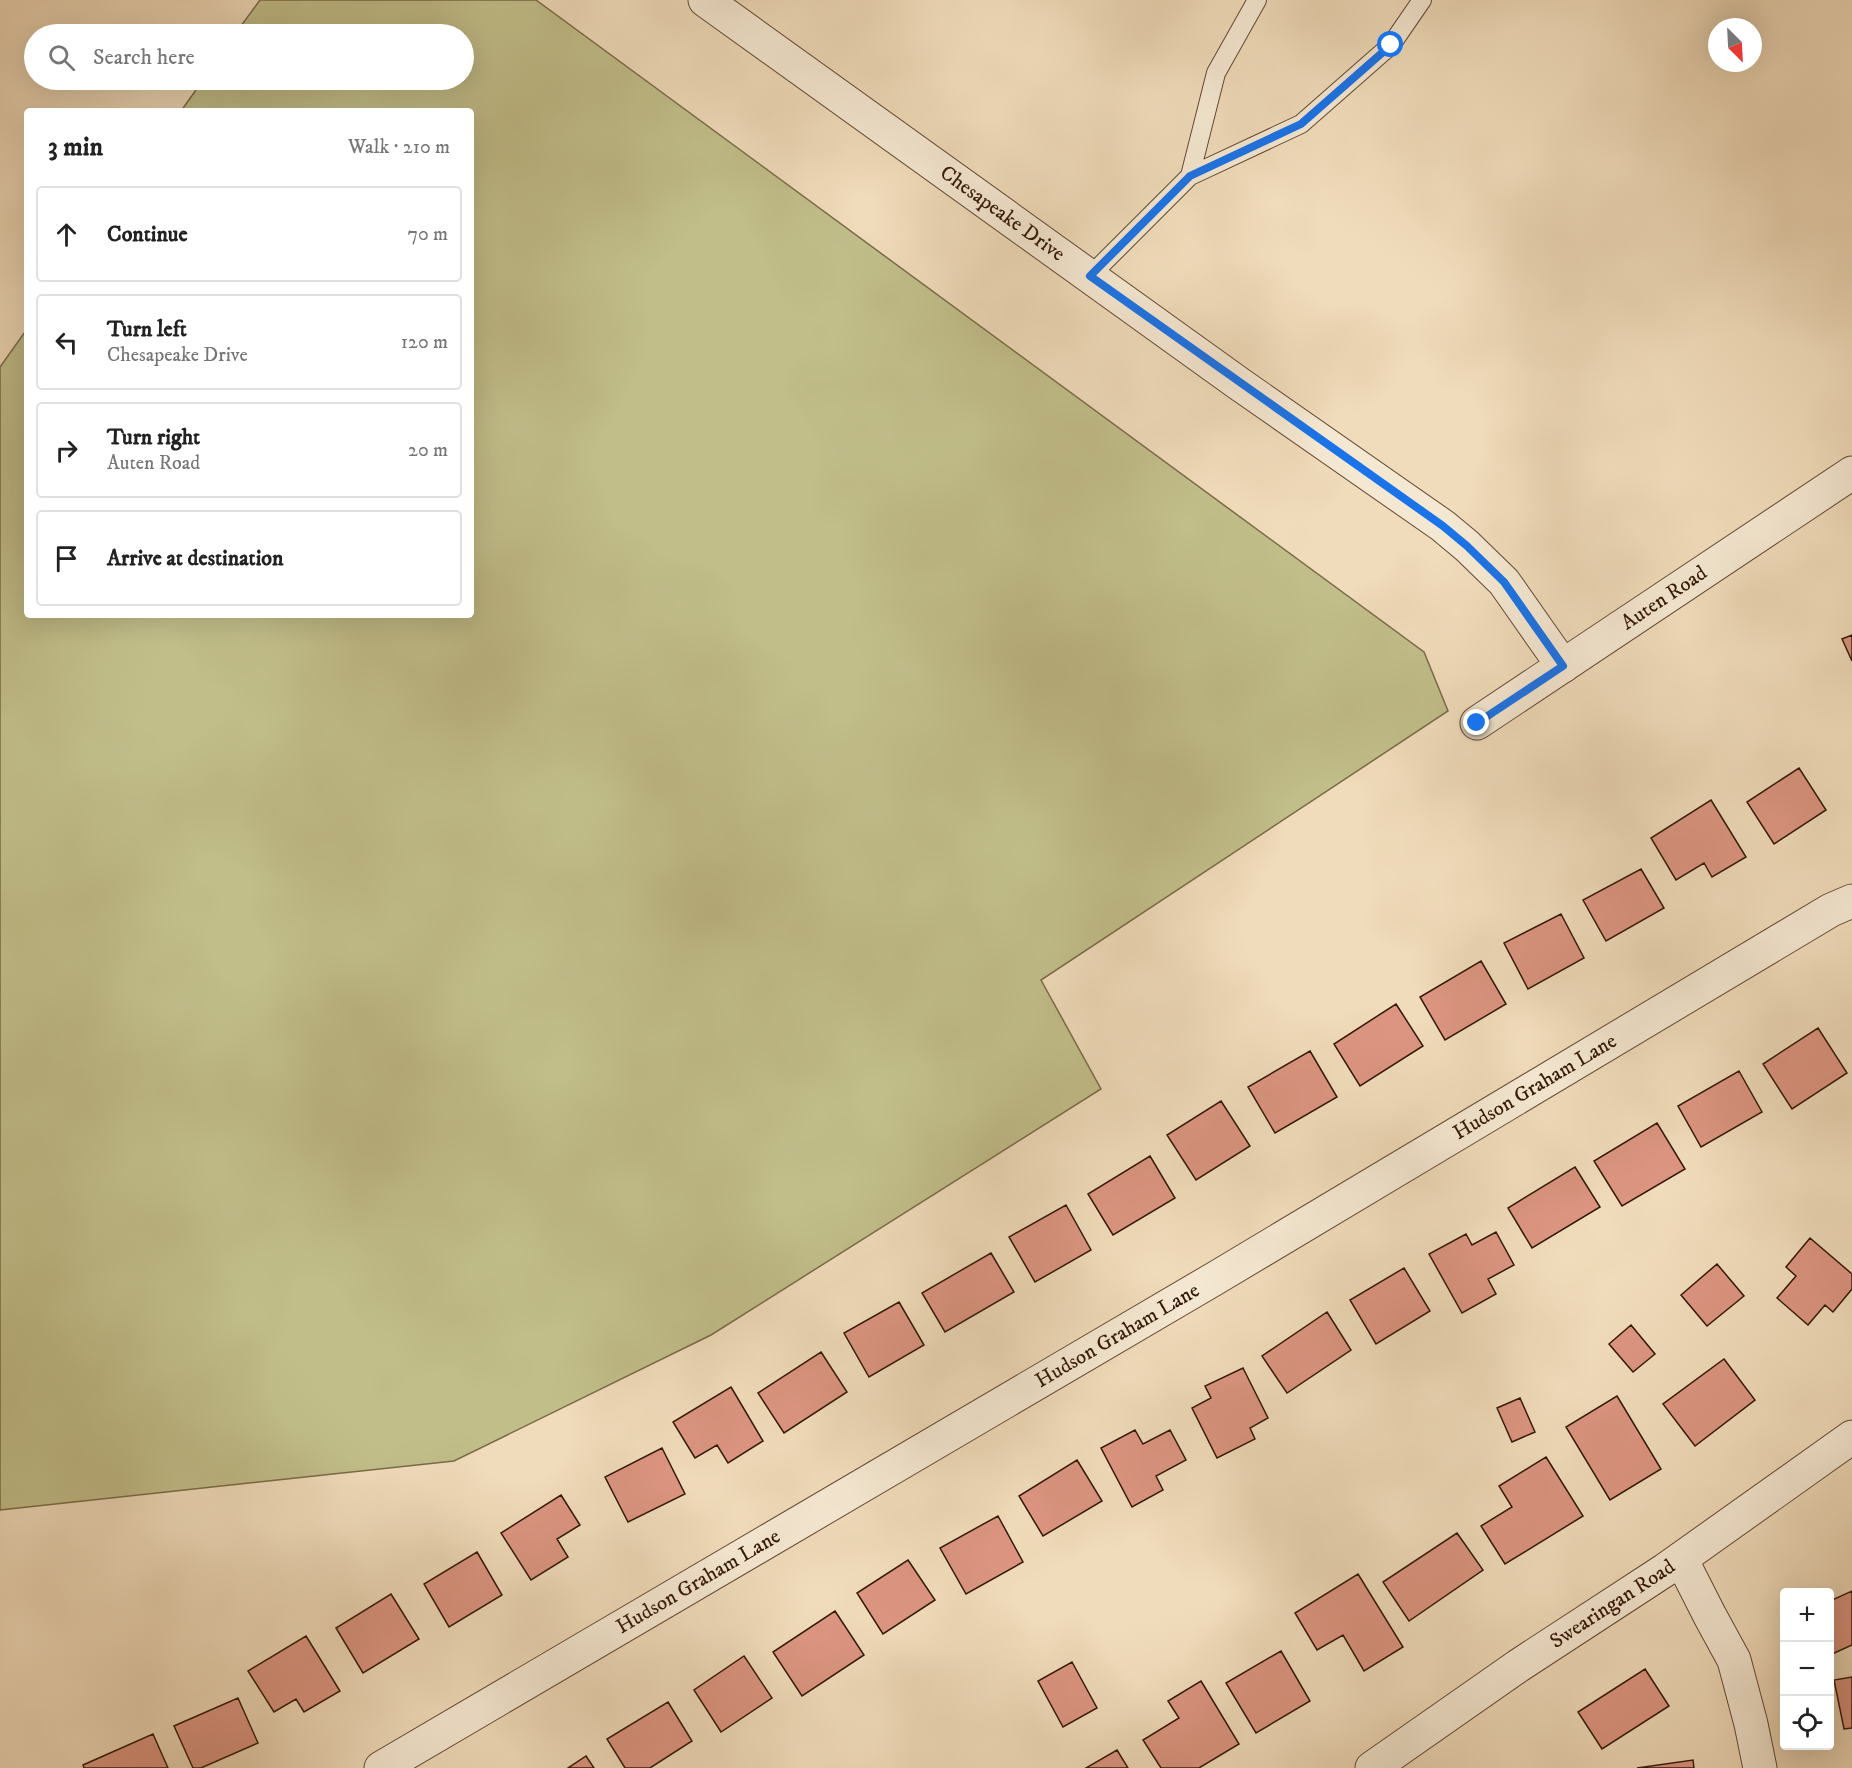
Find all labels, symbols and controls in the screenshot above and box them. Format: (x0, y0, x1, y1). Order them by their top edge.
north arrow (1708, 18, 1762, 72)
search box (24, 24, 474, 90)
route start (1377, 31, 1403, 57)
icon: search (45, 41, 78, 74)
text: Search here (93, 44, 195, 71)
text: 3 min (48, 131, 103, 164)
text: Walk · 210 m (348, 135, 450, 160)
street label: Chesapeake Drive (935, 160, 1070, 267)
icon: ahead (50, 218, 83, 251)
text: Continue (107, 221, 188, 248)
text: 70 m (407, 222, 448, 247)
text: Turn left (107, 316, 187, 343)
icon: left (50, 326, 83, 359)
text: 120 m (401, 330, 448, 355)
text: Chesapeake Drive (107, 343, 248, 368)
text: Turn right (107, 424, 200, 451)
icon: right (50, 434, 83, 467)
text: 20 m (408, 438, 448, 463)
text: Auten Road (107, 451, 200, 476)
icon: arrive (50, 542, 83, 575)
text: Arrive at destination (107, 545, 284, 572)
street label: Auten Road (1616, 560, 1713, 636)
route end (1463, 709, 1489, 735)
street label: Hudson Graham Lane (1449, 1028, 1622, 1146)
street label: Hudson Graham Lane (1031, 1277, 1205, 1394)
street label: Hudson Graham Lane (612, 1523, 785, 1640)
street label: Swearingan Road (1545, 1554, 1681, 1655)
map controls (1780, 1588, 1834, 1750)
button: + (1780, 1588, 1834, 1642)
button: − (1780, 1642, 1834, 1696)
button: locate (1780, 1696, 1834, 1750)

